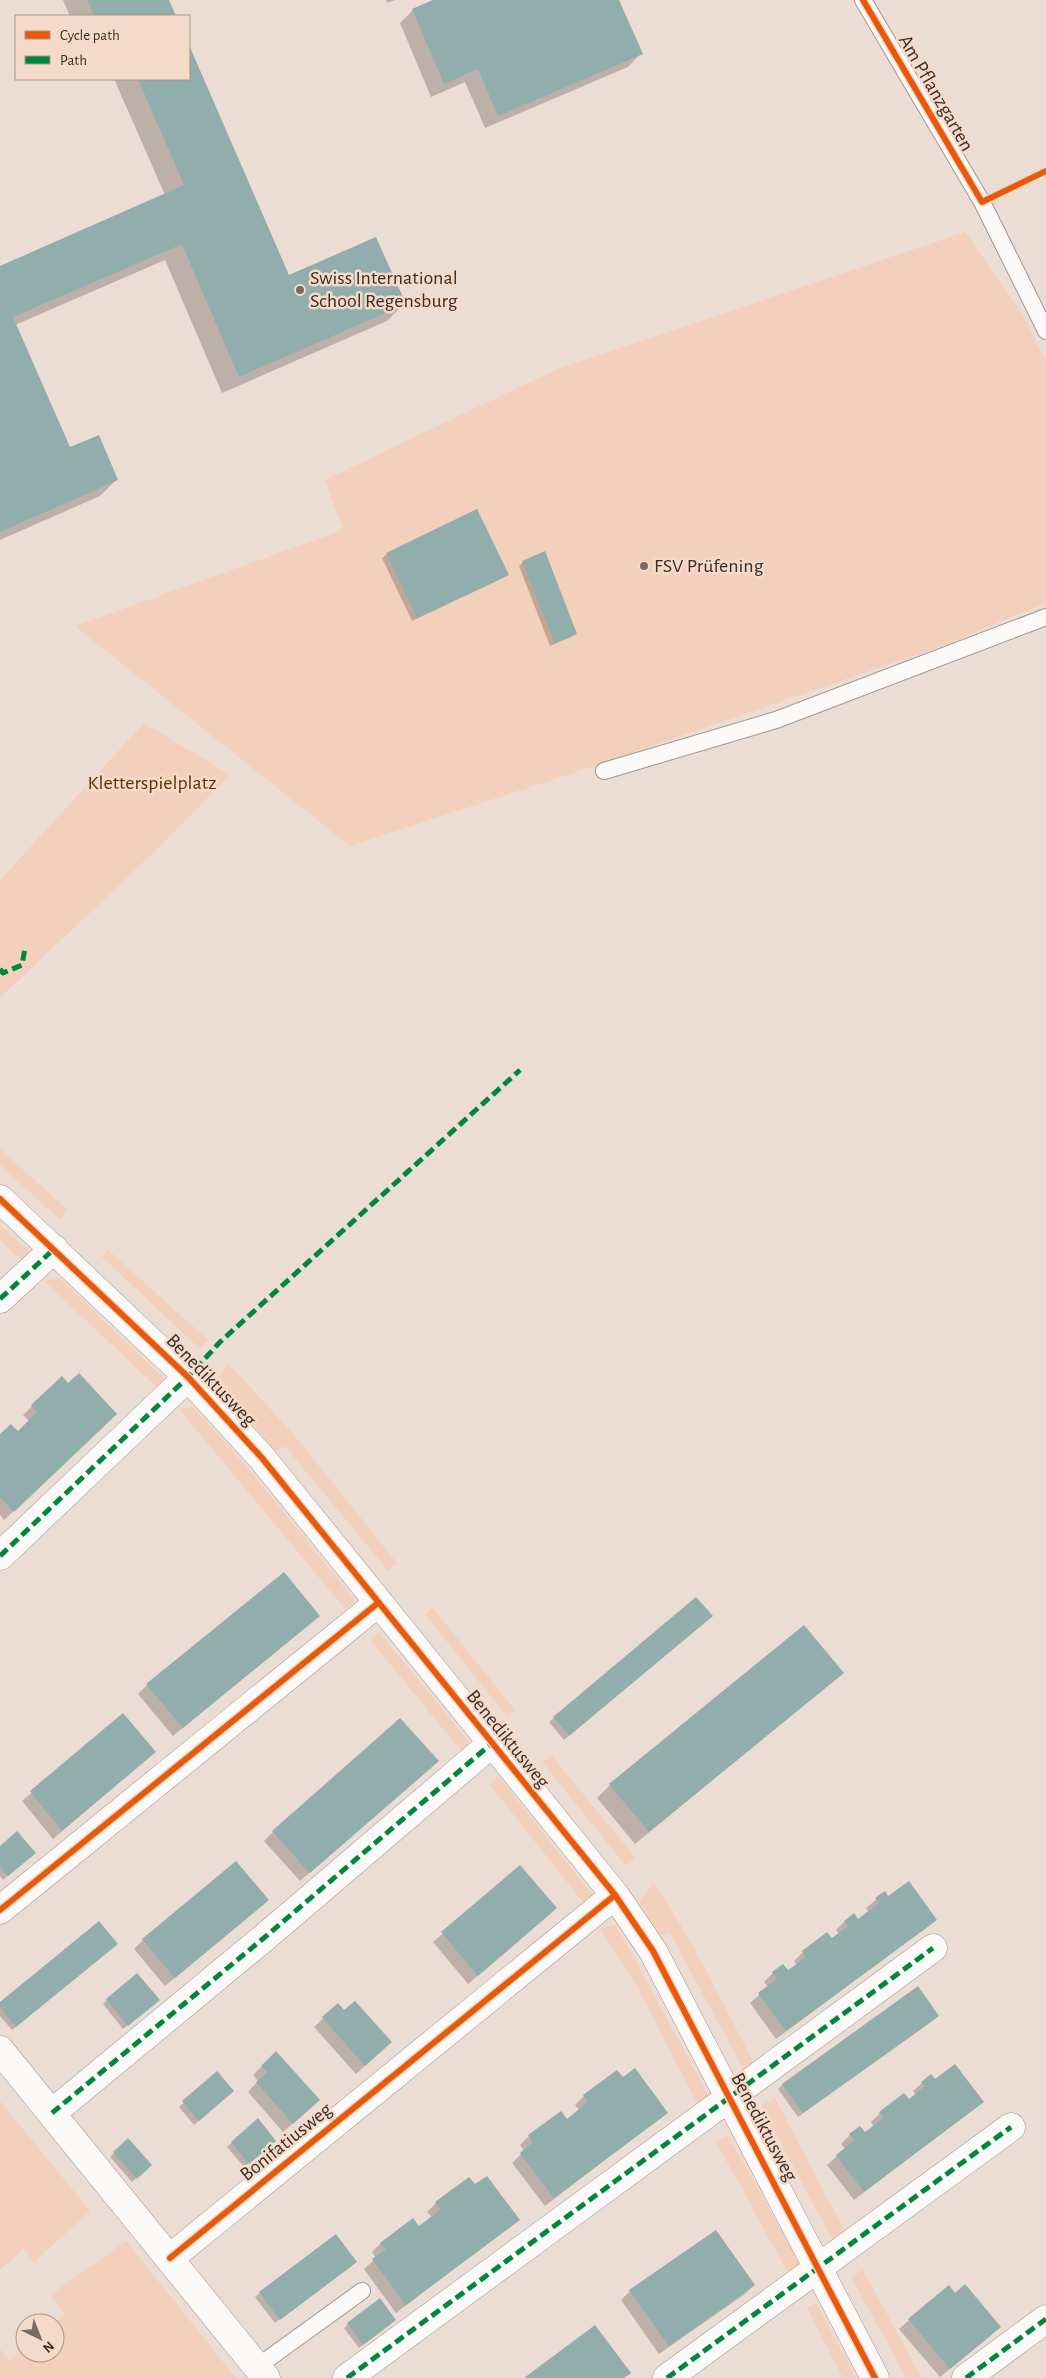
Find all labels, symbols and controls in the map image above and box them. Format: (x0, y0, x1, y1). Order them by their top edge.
legend (15, 15, 190, 80)
text: Cycle path (60, 28, 120, 43)
street label: Am Pflanzgarten (895, 31, 977, 155)
text: Path (60, 53, 87, 68)
place label: Swiss International School Regensburg (310, 268, 458, 311)
marker: Swiss International School Regensburg (294, 284, 306, 296)
place label: FSV Prüfening (654, 556, 764, 576)
marker: FSV Prüfening (638, 560, 650, 572)
park label: Kletterspielplatz (88, 773, 216, 793)
street label: Benediktusweg (162, 1330, 260, 1430)
street label: Benediktusweg (463, 1686, 554, 1792)
street label: Benediktusweg (727, 2070, 801, 2185)
street label: Bonifatiusweg (236, 2099, 336, 2185)
north arrow (15, 2313, 65, 2363)
text: N (40, 2338, 57, 2355)

